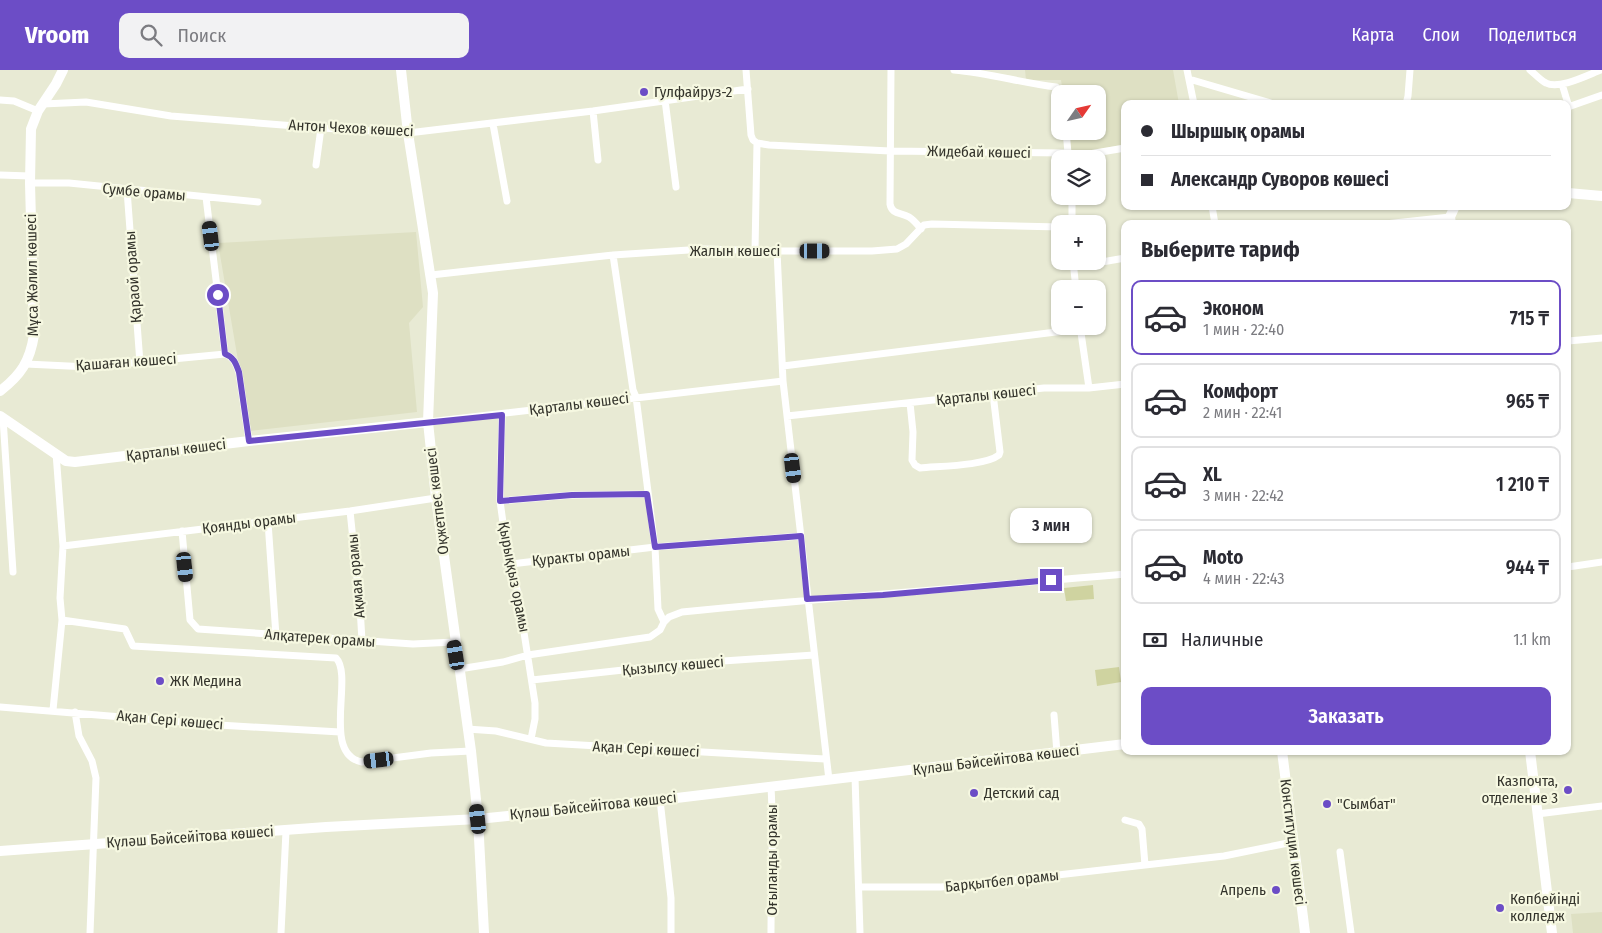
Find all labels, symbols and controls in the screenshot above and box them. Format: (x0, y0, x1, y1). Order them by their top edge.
search box (119, 13, 469, 58)
text: Vroom (25, 21, 89, 49)
icon: search (137, 21, 165, 49)
text: Поиск (177, 24, 226, 47)
text: Карта (1351, 24, 1394, 46)
text: Слои (1422, 24, 1460, 46)
text: Поделиться (1488, 24, 1577, 46)
place label: Гулфайруз-2 (654, 83, 733, 101)
north arrow (1051, 85, 1106, 140)
map controls (1051, 85, 1106, 335)
marker: Гулфайруз-2 (638, 86, 650, 98)
street label: Антон Чехов көшесі (288, 116, 414, 140)
text: Шыршық орамы (1171, 120, 1305, 143)
street label: Жидебай көшесі (927, 142, 1031, 162)
button: layers (1051, 150, 1106, 205)
text: Александр Суворов көшесі (1171, 168, 1389, 191)
street label: Сумбе орамы (102, 179, 186, 205)
street label: Мұса Жәлил көшесі (22, 213, 42, 337)
button: + (1051, 215, 1106, 270)
car (201, 220, 220, 252)
street label: Қараой орамы (121, 230, 145, 324)
text: Выберите тариф (1141, 236, 1300, 263)
street label: Жалын көшесі (690, 242, 780, 260)
car (800, 244, 830, 259)
button: − (1051, 280, 1106, 335)
route start (207, 284, 229, 306)
icon: car (1143, 295, 1188, 340)
text: Эконом (1203, 297, 1264, 320)
text: 715 ₸ (1510, 307, 1549, 330)
text: 1 мин · 22:40 (1203, 320, 1284, 339)
street label: Қашаған көшесі (75, 350, 177, 374)
icon: car (1143, 378, 1188, 423)
text: Комфорт (1203, 380, 1278, 403)
street label: Қарталы көшесі (935, 381, 1037, 409)
street label: Қарталы көшесі (528, 389, 630, 419)
text: 965 ₸ (1506, 390, 1549, 413)
text: 2 мин · 22:41 (1203, 403, 1282, 422)
street label: Қарталы көшесі (125, 435, 227, 465)
street label: Оқжетпес көшесі (421, 446, 453, 556)
car (783, 452, 802, 484)
icon: car (1143, 461, 1188, 506)
text: XL (1203, 463, 1222, 486)
text: 1 210 ₸ (1496, 473, 1549, 496)
text: 3 мин · 22:42 (1203, 486, 1284, 505)
street label: Қоянды орамы (201, 508, 297, 538)
callout: 3 мин (1010, 508, 1092, 542)
text: 3 мин (1032, 516, 1070, 535)
street label: Қырыққыз орамы (494, 520, 534, 634)
street label: Ақмая орамы (343, 533, 369, 619)
street label: Қуракты орамы (531, 542, 631, 570)
icon: car (1143, 544, 1188, 589)
text: Moto (1203, 546, 1243, 569)
car (175, 551, 194, 583)
text: 944 ₸ (1506, 556, 1549, 579)
route end (1040, 569, 1062, 591)
text: 4 мин · 22:43 (1203, 569, 1284, 588)
street label: Алқатерек орамы (264, 625, 376, 651)
icon: cash (1141, 626, 1169, 654)
text: Наличные (1181, 628, 1263, 651)
text: 1.1 km (1513, 630, 1551, 649)
car (446, 639, 465, 671)
street label: Қызылсу көшесі (621, 653, 725, 679)
place label: ЖК Медина (170, 672, 242, 690)
marker: ЖК Медина (154, 675, 166, 687)
button: Заказать (1141, 687, 1551, 745)
street label: Ақан Сері көшесі (116, 706, 224, 734)
street label: Ақан Сері көшесі (592, 737, 700, 761)
street label: Күләш Бәйсейітова көшесі (912, 741, 1080, 779)
car (363, 751, 394, 769)
place label: Казпочта, отделение 3 (1481, 772, 1558, 807)
street label: Конституция көшесі (1276, 778, 1310, 906)
place label: Детский сад (983, 784, 1059, 802)
marker: Казпочта, отделение 3 (1562, 784, 1574, 796)
marker: Детский сад (968, 787, 980, 799)
street label: Күләш Бәйсейітова көшесі (509, 788, 677, 824)
place label: "Сымбат" (1337, 795, 1396, 813)
marker: "Сымбат" (1321, 798, 1333, 810)
car (468, 803, 487, 835)
street label: Оғыланды орамы (763, 804, 781, 916)
street label: Күләш Бәйсейітова көшесі (106, 822, 274, 852)
street label: Барқытбел орамы (944, 866, 1060, 896)
place label: Апрель (1220, 881, 1266, 899)
marker: Апрель (1270, 884, 1282, 896)
place label: Көпбейінді колледж (1510, 890, 1580, 925)
marker: Көпбейінді колледж (1494, 902, 1506, 914)

